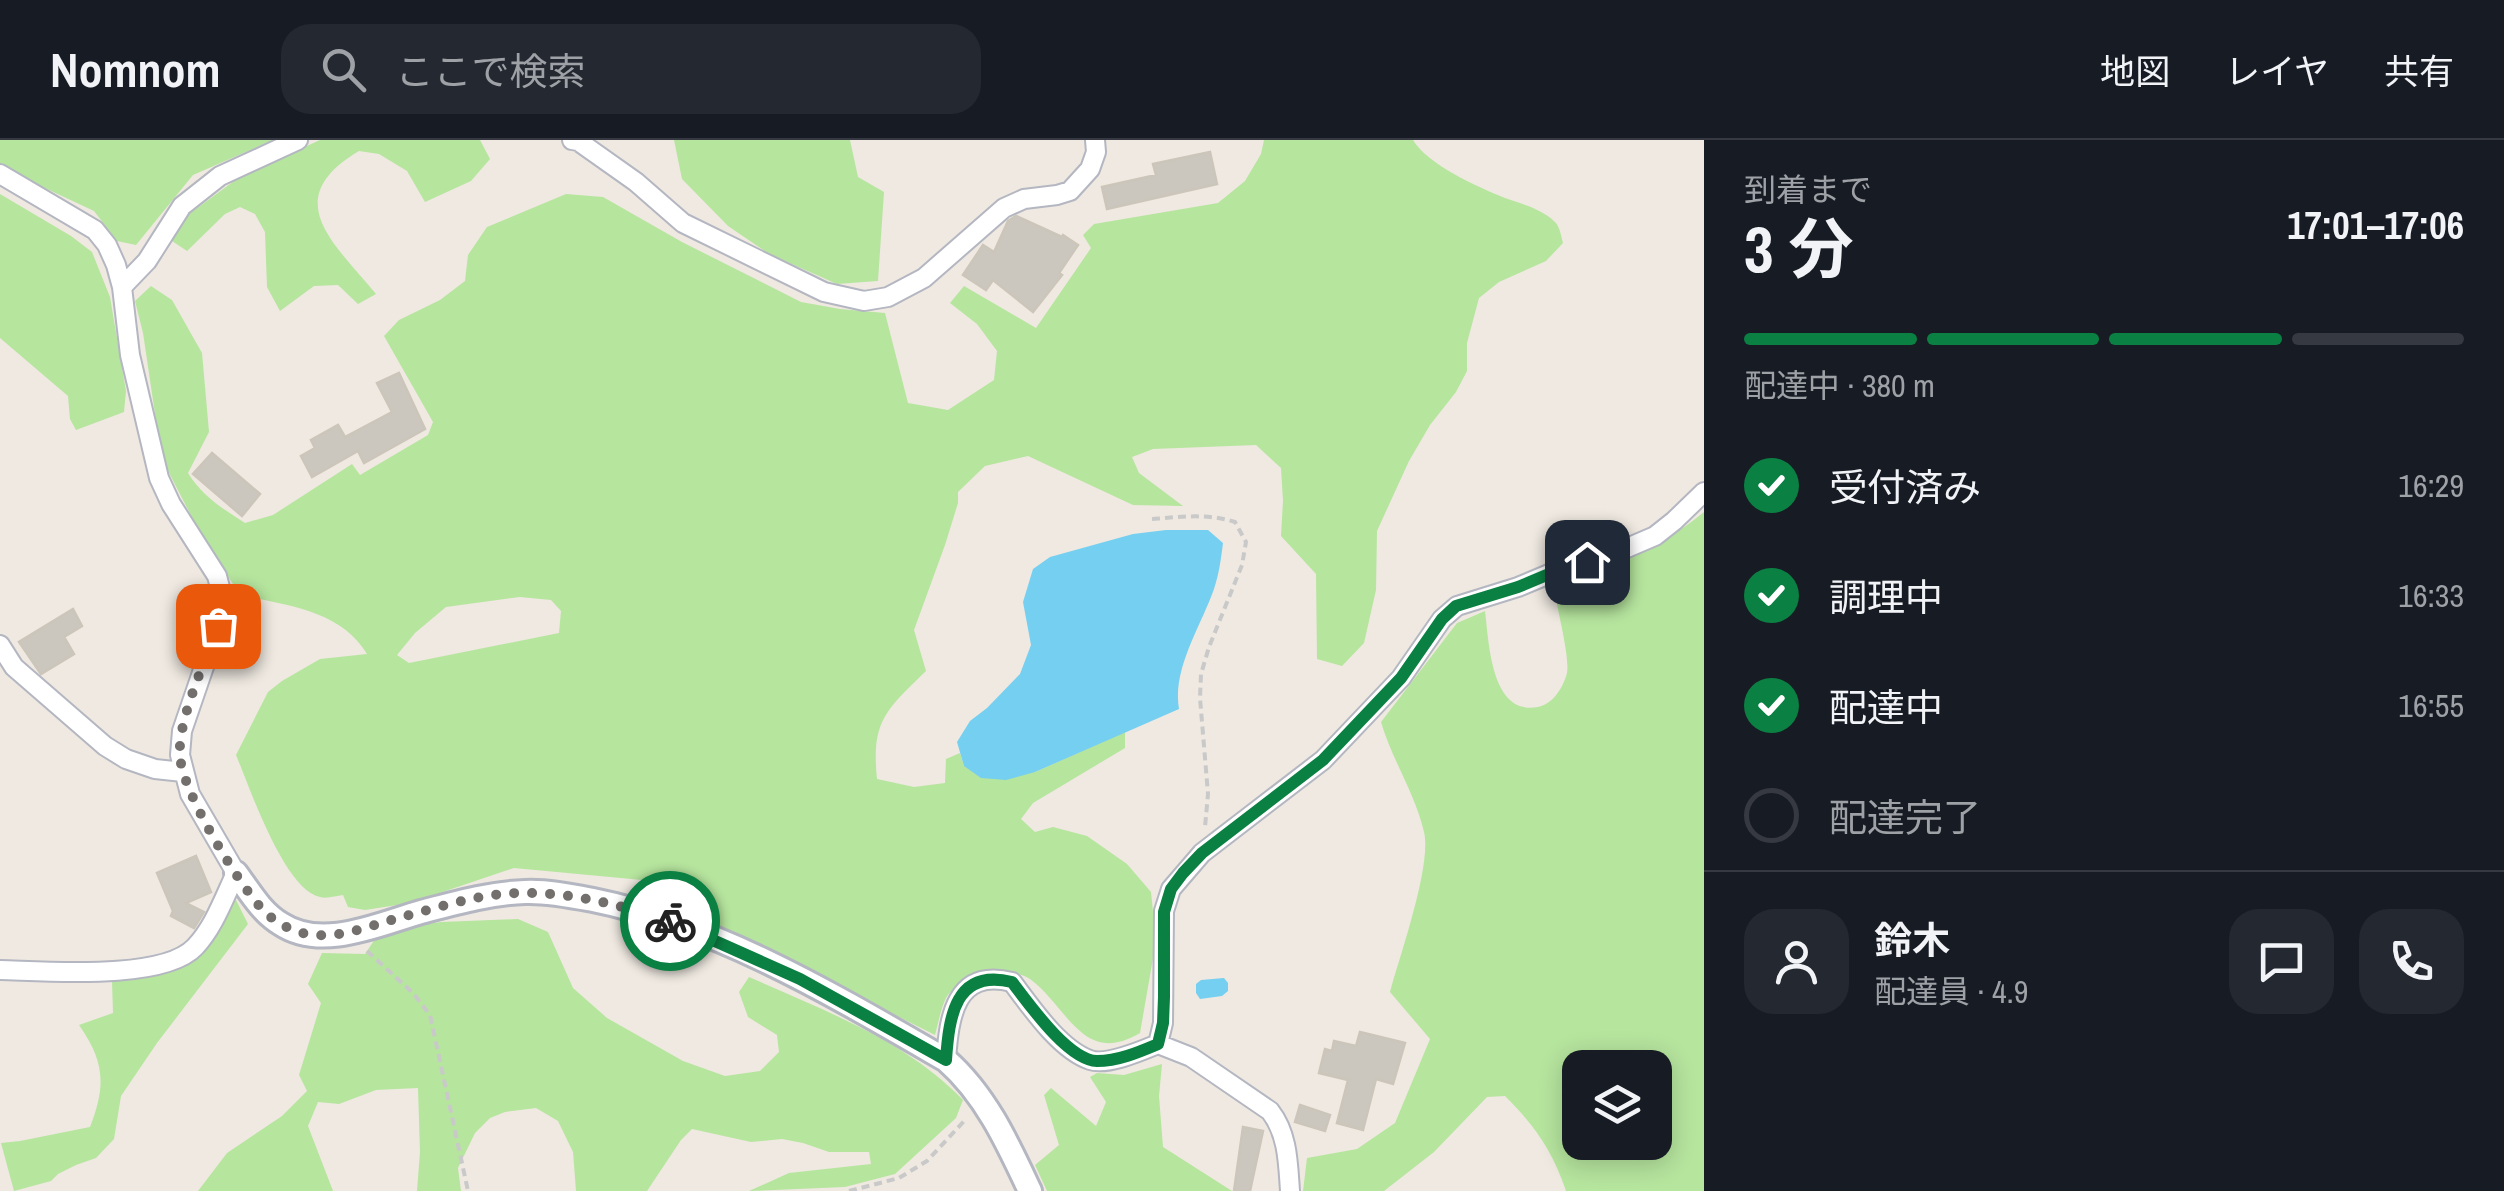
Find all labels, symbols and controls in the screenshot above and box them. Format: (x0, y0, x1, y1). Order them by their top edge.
search box (281, 24, 981, 114)
text: Nomnom (50, 37, 221, 102)
icon: search (316, 42, 371, 97)
text: ここで検索 (396, 46, 586, 97)
text: 地図 (2100, 48, 2170, 95)
text: レイヤ (2225, 48, 2329, 95)
text: 共有 (2384, 48, 2454, 95)
text: 到着まで (1744, 168, 1872, 211)
text: 17:01–17:06 (2287, 200, 2464, 251)
text: 3 分 (1744, 205, 1853, 292)
text: 配達中 · 380 m (1744, 364, 1935, 407)
icon: check (1744, 458, 1799, 513)
text: 受付済み (1829, 462, 1981, 513)
text: 16:29 (2398, 464, 2464, 507)
pin (1545, 520, 1630, 605)
icon: home (1560, 535, 1615, 590)
icon: check (1744, 568, 1799, 623)
text: 調理中 (1829, 572, 1943, 623)
text: 16:33 (2398, 574, 2464, 617)
pin (176, 584, 261, 669)
icon: bag (191, 599, 246, 654)
icon: check (1744, 678, 1799, 733)
text: 配達中 (1829, 682, 1943, 733)
text: 16:55 (2398, 684, 2464, 727)
text: 配達完了 (1829, 792, 1981, 843)
courier (620, 871, 720, 971)
icon: bike (643, 894, 698, 949)
button: person (1744, 909, 1849, 1014)
button: chat (2229, 909, 2334, 1014)
button: phone (2359, 909, 2464, 1014)
text: 鈴木 (1874, 915, 1950, 966)
text: 配達員 · 4.9 (1874, 970, 2028, 1013)
map controls (1562, 1050, 1672, 1160)
button: layers (1562, 1050, 1672, 1160)

